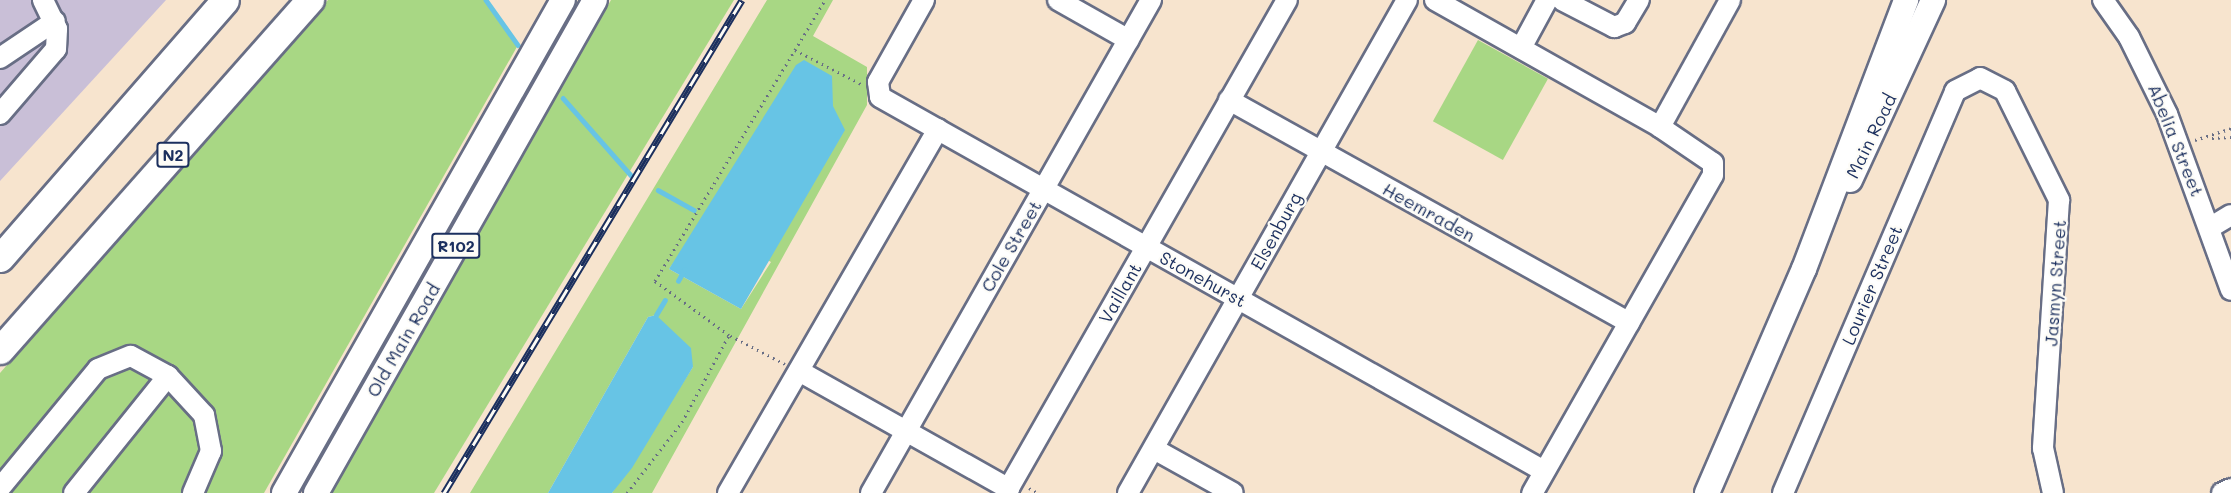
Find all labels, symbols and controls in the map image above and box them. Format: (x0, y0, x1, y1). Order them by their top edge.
street label: Abelia Street (2144, 81, 2208, 199)
street label: Main Road (1841, 90, 1901, 182)
road number: N2 (155, 142, 191, 168)
street label: Heemraden (1379, 178, 1479, 246)
street label: Elsenburg (1246, 188, 1306, 274)
street label: Cole Street (976, 196, 1046, 296)
street label: Jasmyn Street (2040, 219, 2070, 347)
street label: Lourier Street (1837, 222, 1907, 348)
road number: R102 (430, 233, 482, 259)
street label: Stonehurst (1156, 246, 1250, 312)
street label: Vaillant (1094, 259, 1146, 327)
street label: Old Main Road (362, 279, 444, 401)

